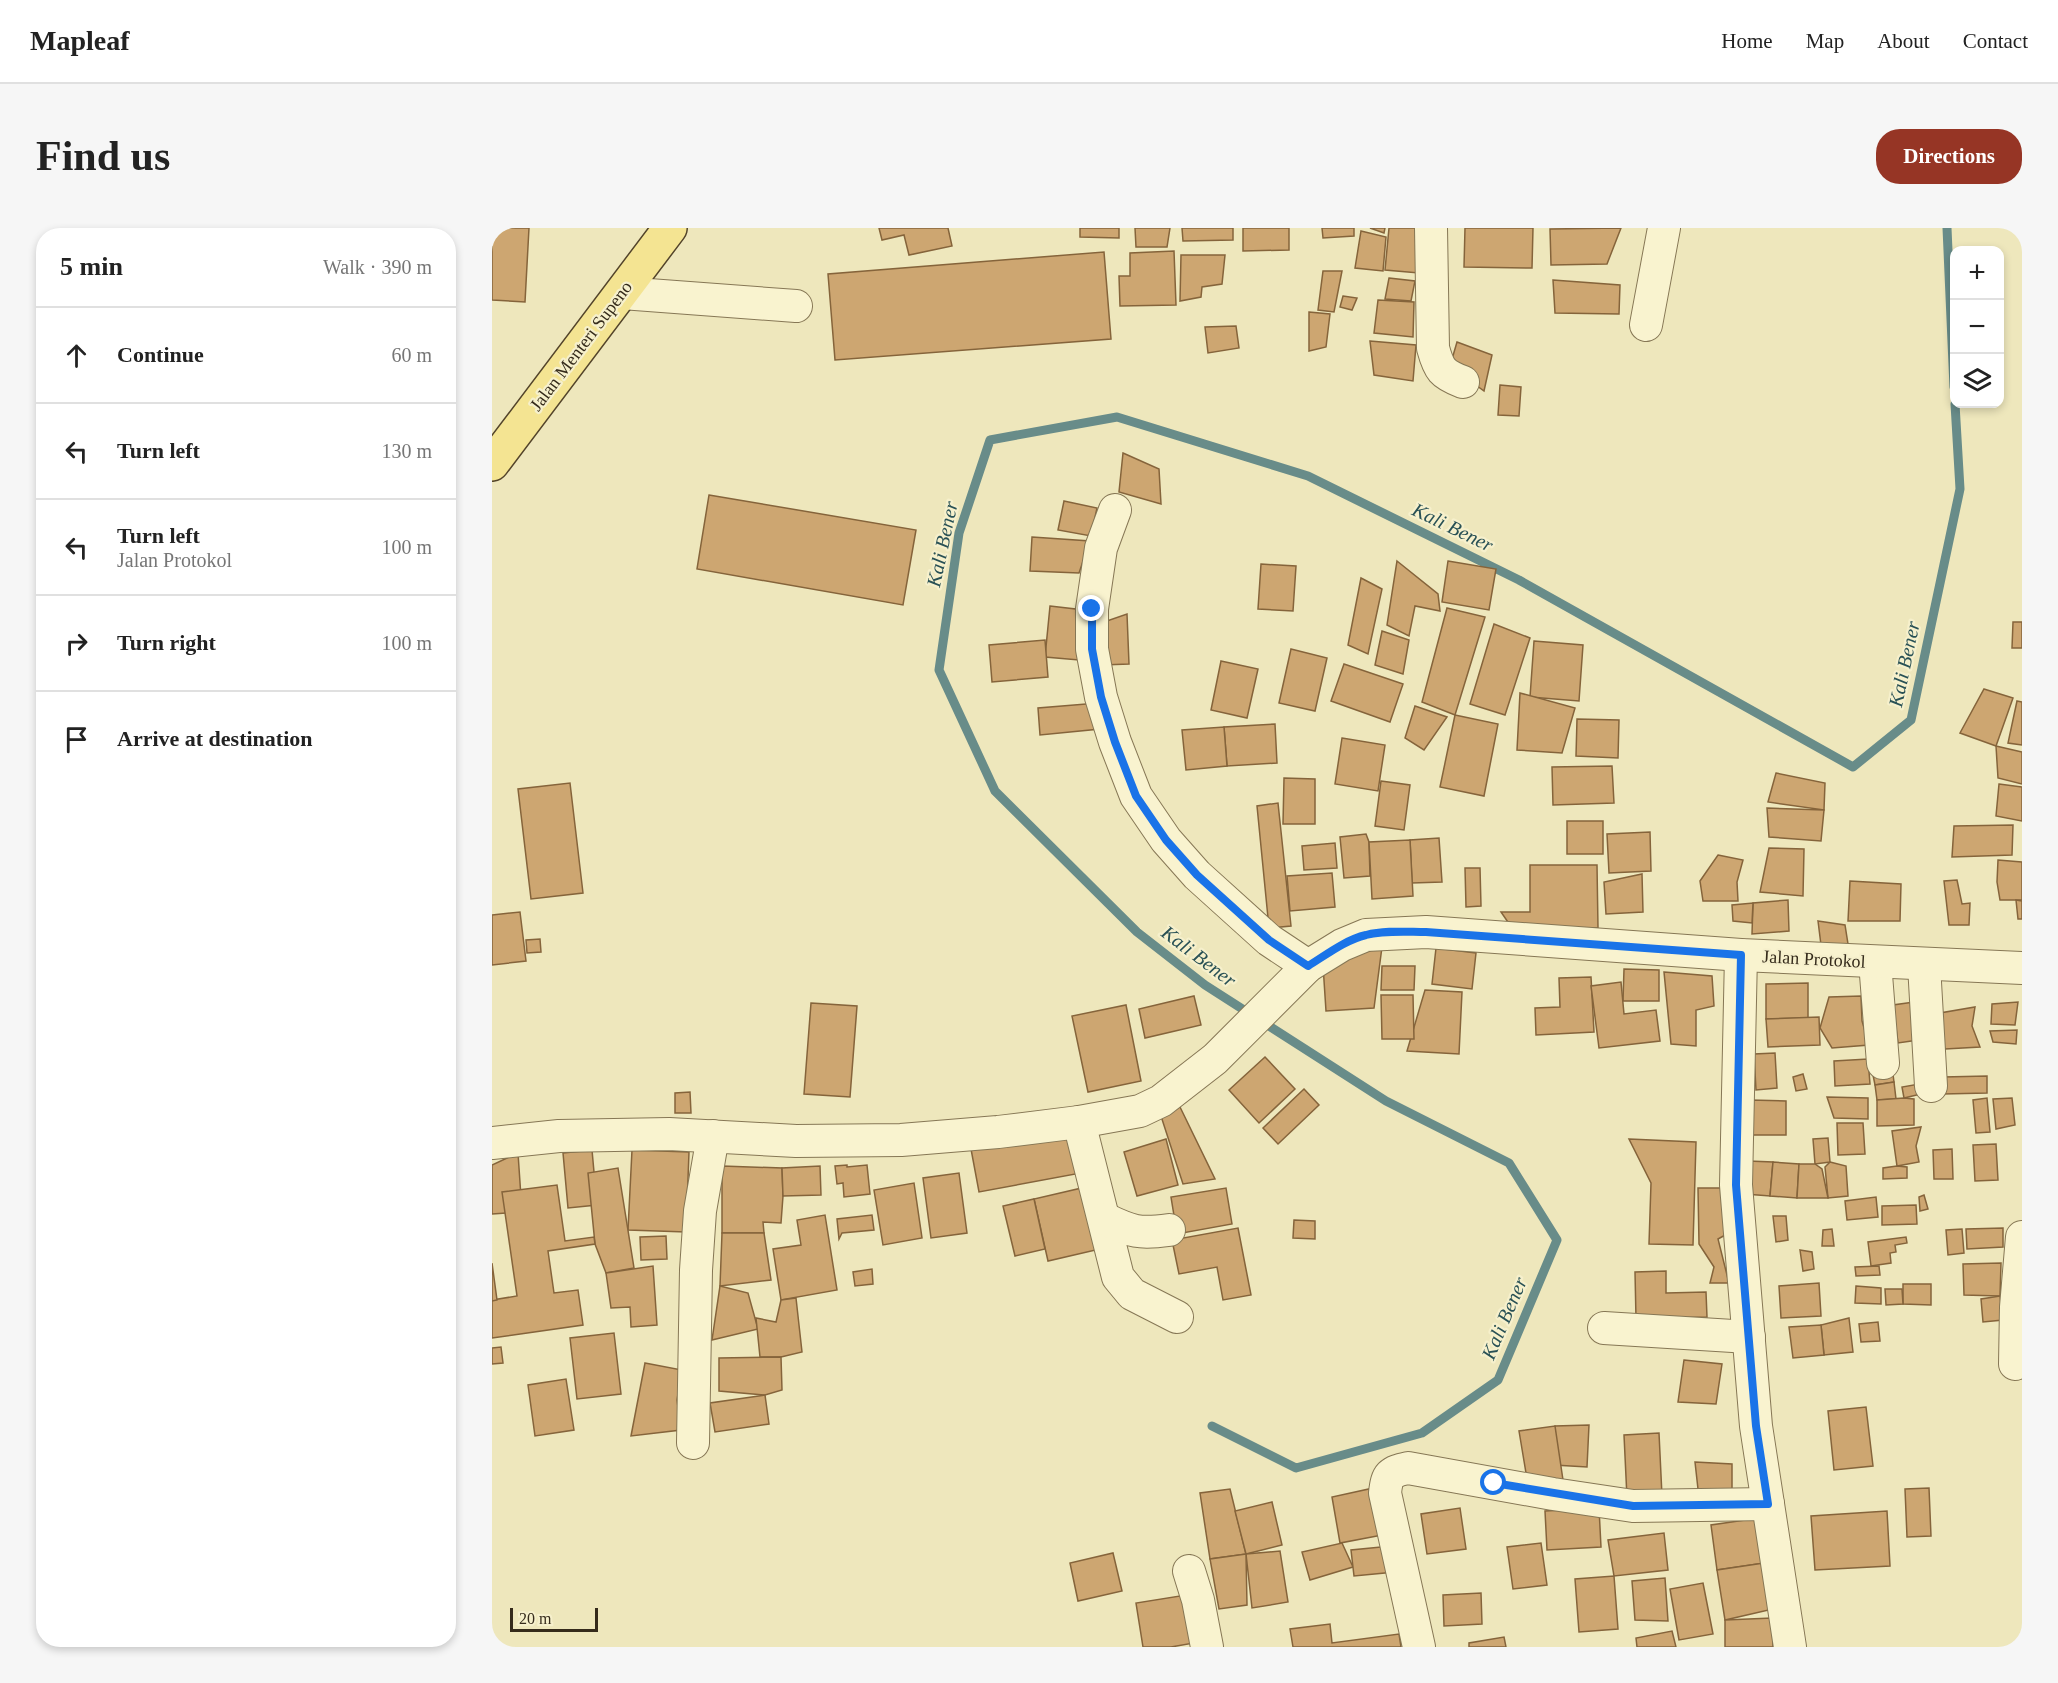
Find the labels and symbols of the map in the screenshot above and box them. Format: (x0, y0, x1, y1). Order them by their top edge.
street label: Jalan Menteri Supeno (526, 277, 636, 415)
water label: Kali Bener (1408, 498, 1497, 556)
water label: Kali Bener (922, 499, 962, 590)
route end (1078, 595, 1104, 621)
water label: Kali Bener (1884, 619, 1924, 710)
water label: Kali Bener (1157, 920, 1241, 991)
street label: Jalan Protokol (1762, 946, 1866, 972)
water label: Kali Bener (1476, 1273, 1531, 1363)
route start (1480, 1469, 1506, 1495)
scale bar (510, 1605, 598, 1632)

